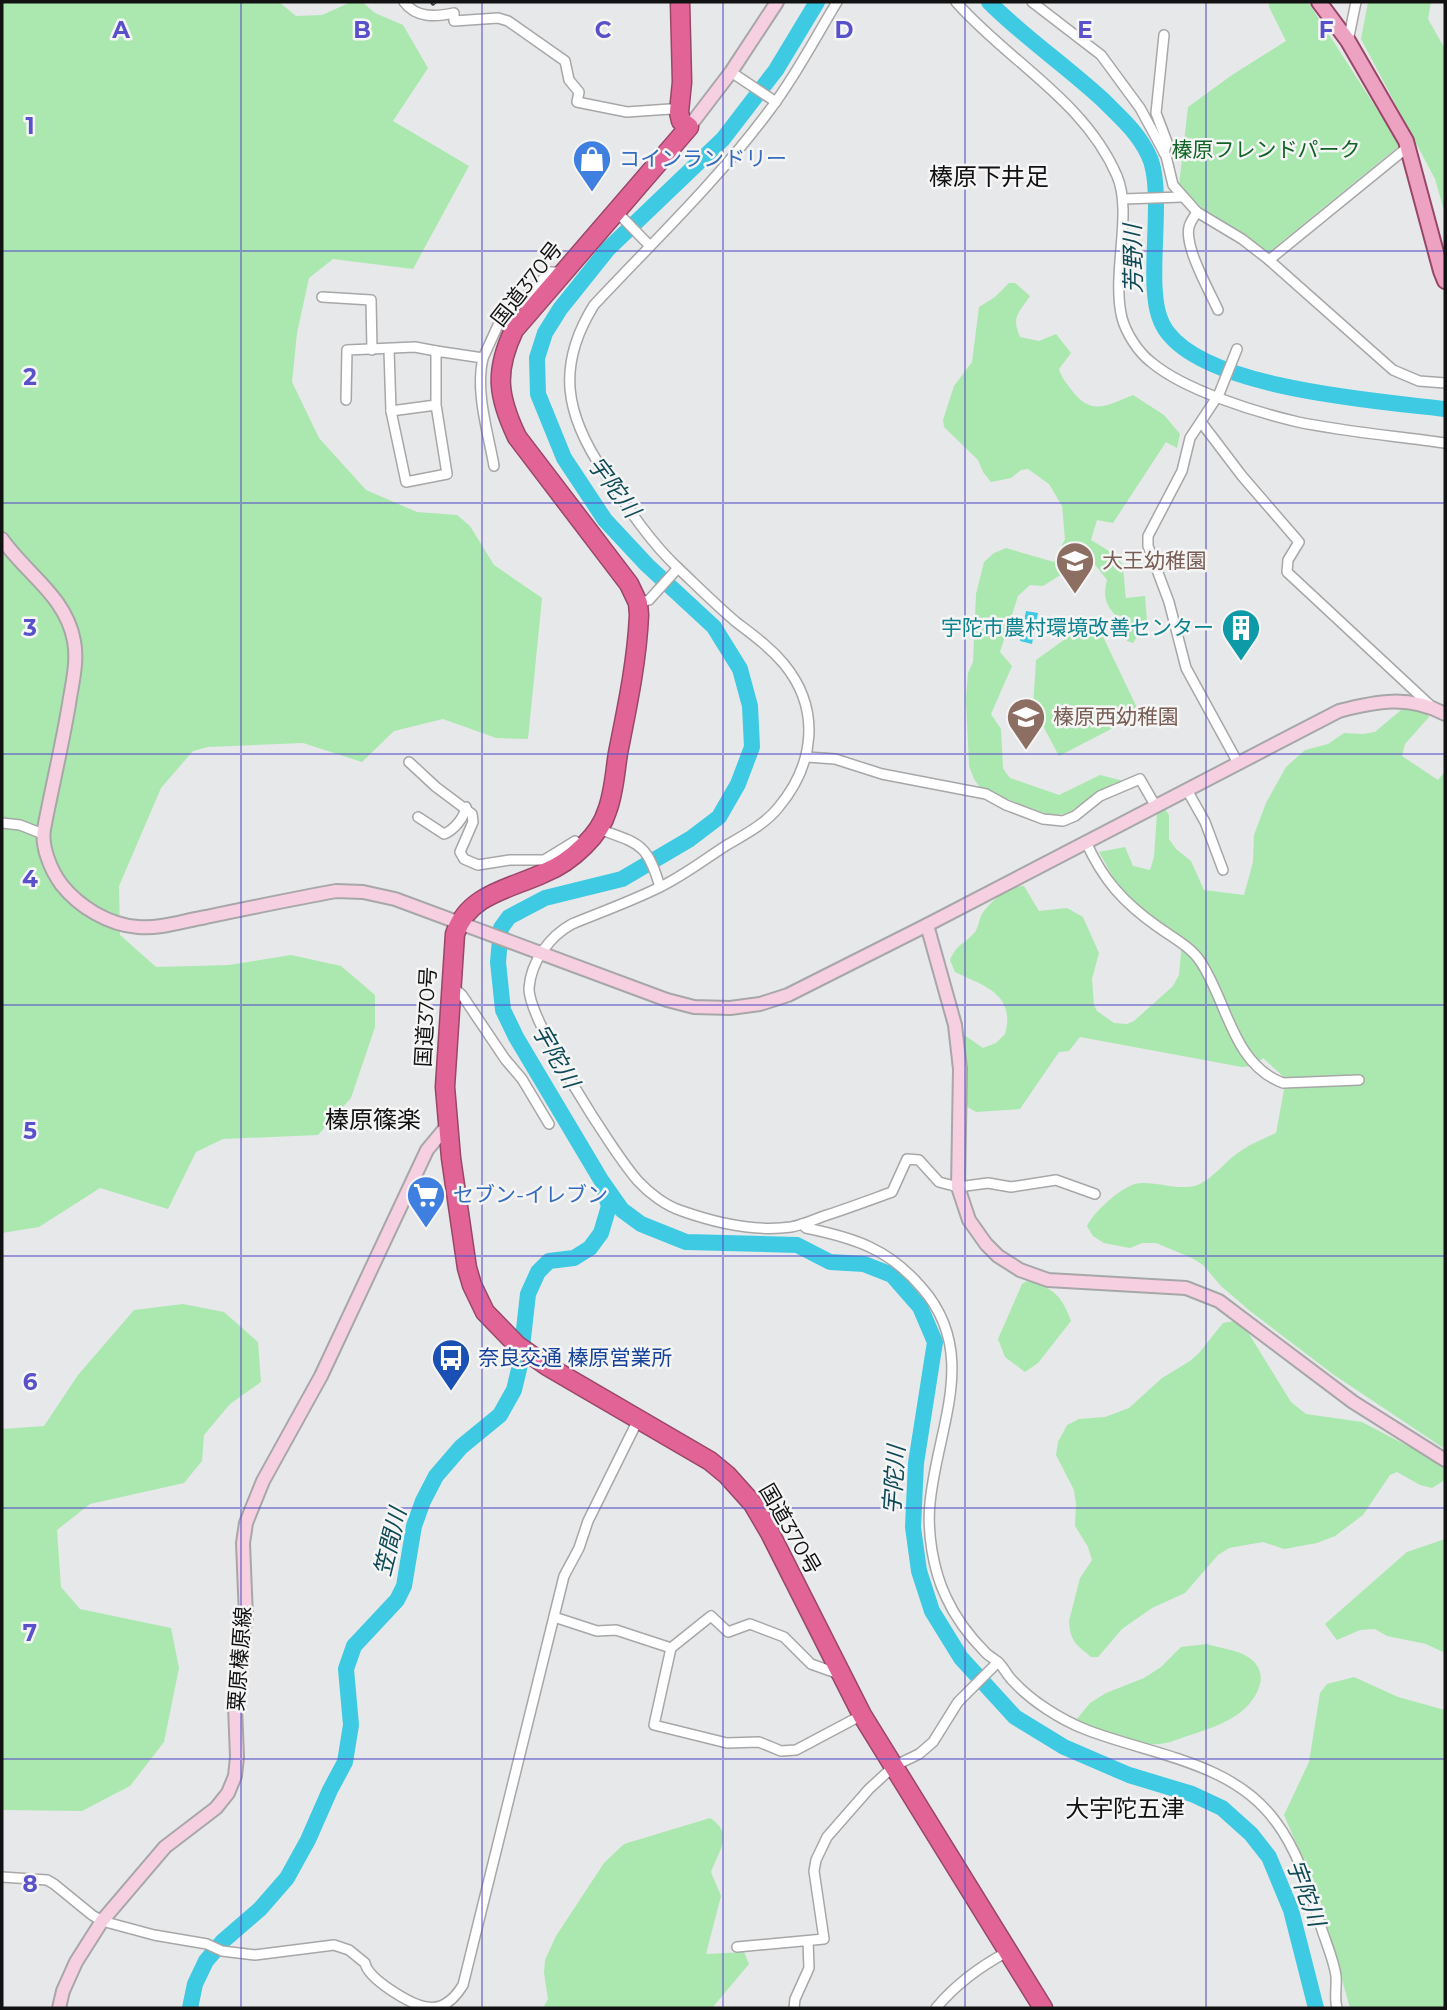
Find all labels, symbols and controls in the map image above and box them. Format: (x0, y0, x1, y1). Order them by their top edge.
text: A (111, 16, 130, 44)
text: B (353, 16, 371, 44)
text: C (595, 16, 612, 44)
text: D (835, 16, 854, 44)
text: E (1077, 16, 1093, 44)
text: F (1319, 16, 1334, 44)
text: 1 (25, 112, 35, 140)
park label: 榛原フレンドパーク (1172, 137, 1361, 162)
shop icon: コインランドリー (571, 138, 613, 193)
place label: コインランドリー (619, 146, 787, 171)
district label: 榛原下井足 (929, 162, 1049, 191)
water label: 芳野川 (1118, 221, 1148, 294)
street label: 国道370号 (486, 236, 567, 331)
text: 2 (23, 363, 37, 391)
water label: 宇陀川 (582, 451, 648, 525)
school or university icon: 大王幼稚園 (1054, 540, 1096, 595)
place label: 大王幼稚園 (1102, 548, 1207, 573)
building icon: 宇陀市農村環境改善センター (1220, 607, 1262, 662)
text: 3 (22, 614, 37, 642)
place label: 宇陀市農村環境改善センター (941, 615, 1214, 640)
school or university icon: 榛原西幼稚園 (1005, 696, 1047, 751)
place label: 榛原西幼稚園 (1053, 704, 1179, 729)
text: 4 (22, 865, 38, 893)
street label: 国道370号 (410, 966, 441, 1068)
water label: 宇陀川 (527, 1019, 587, 1095)
district label: 榛原篠楽 (325, 1105, 421, 1134)
text: 5 (23, 1117, 37, 1145)
supermarket icon: セブン-イレブン (405, 1174, 447, 1229)
place label: セブン-イレブン (453, 1182, 608, 1207)
bus stop icon: 奈良交通 榛原営業所 (430, 1337, 472, 1392)
place label: 奈良交通 榛原営業所 (478, 1345, 673, 1370)
text: 6 (23, 1368, 38, 1396)
water label: 宇陀川 (878, 1442, 911, 1515)
street label: 国道370号 (754, 1479, 826, 1578)
water label: 笠間川 (368, 1502, 413, 1579)
street label: 粟原榛原線 (223, 1606, 256, 1712)
text: 7 (23, 1619, 37, 1647)
district label: 大宇陀五津 (1065, 1794, 1185, 1823)
water label: 宇陀川 (1281, 1856, 1332, 1933)
text: 8 (22, 1870, 38, 1898)

